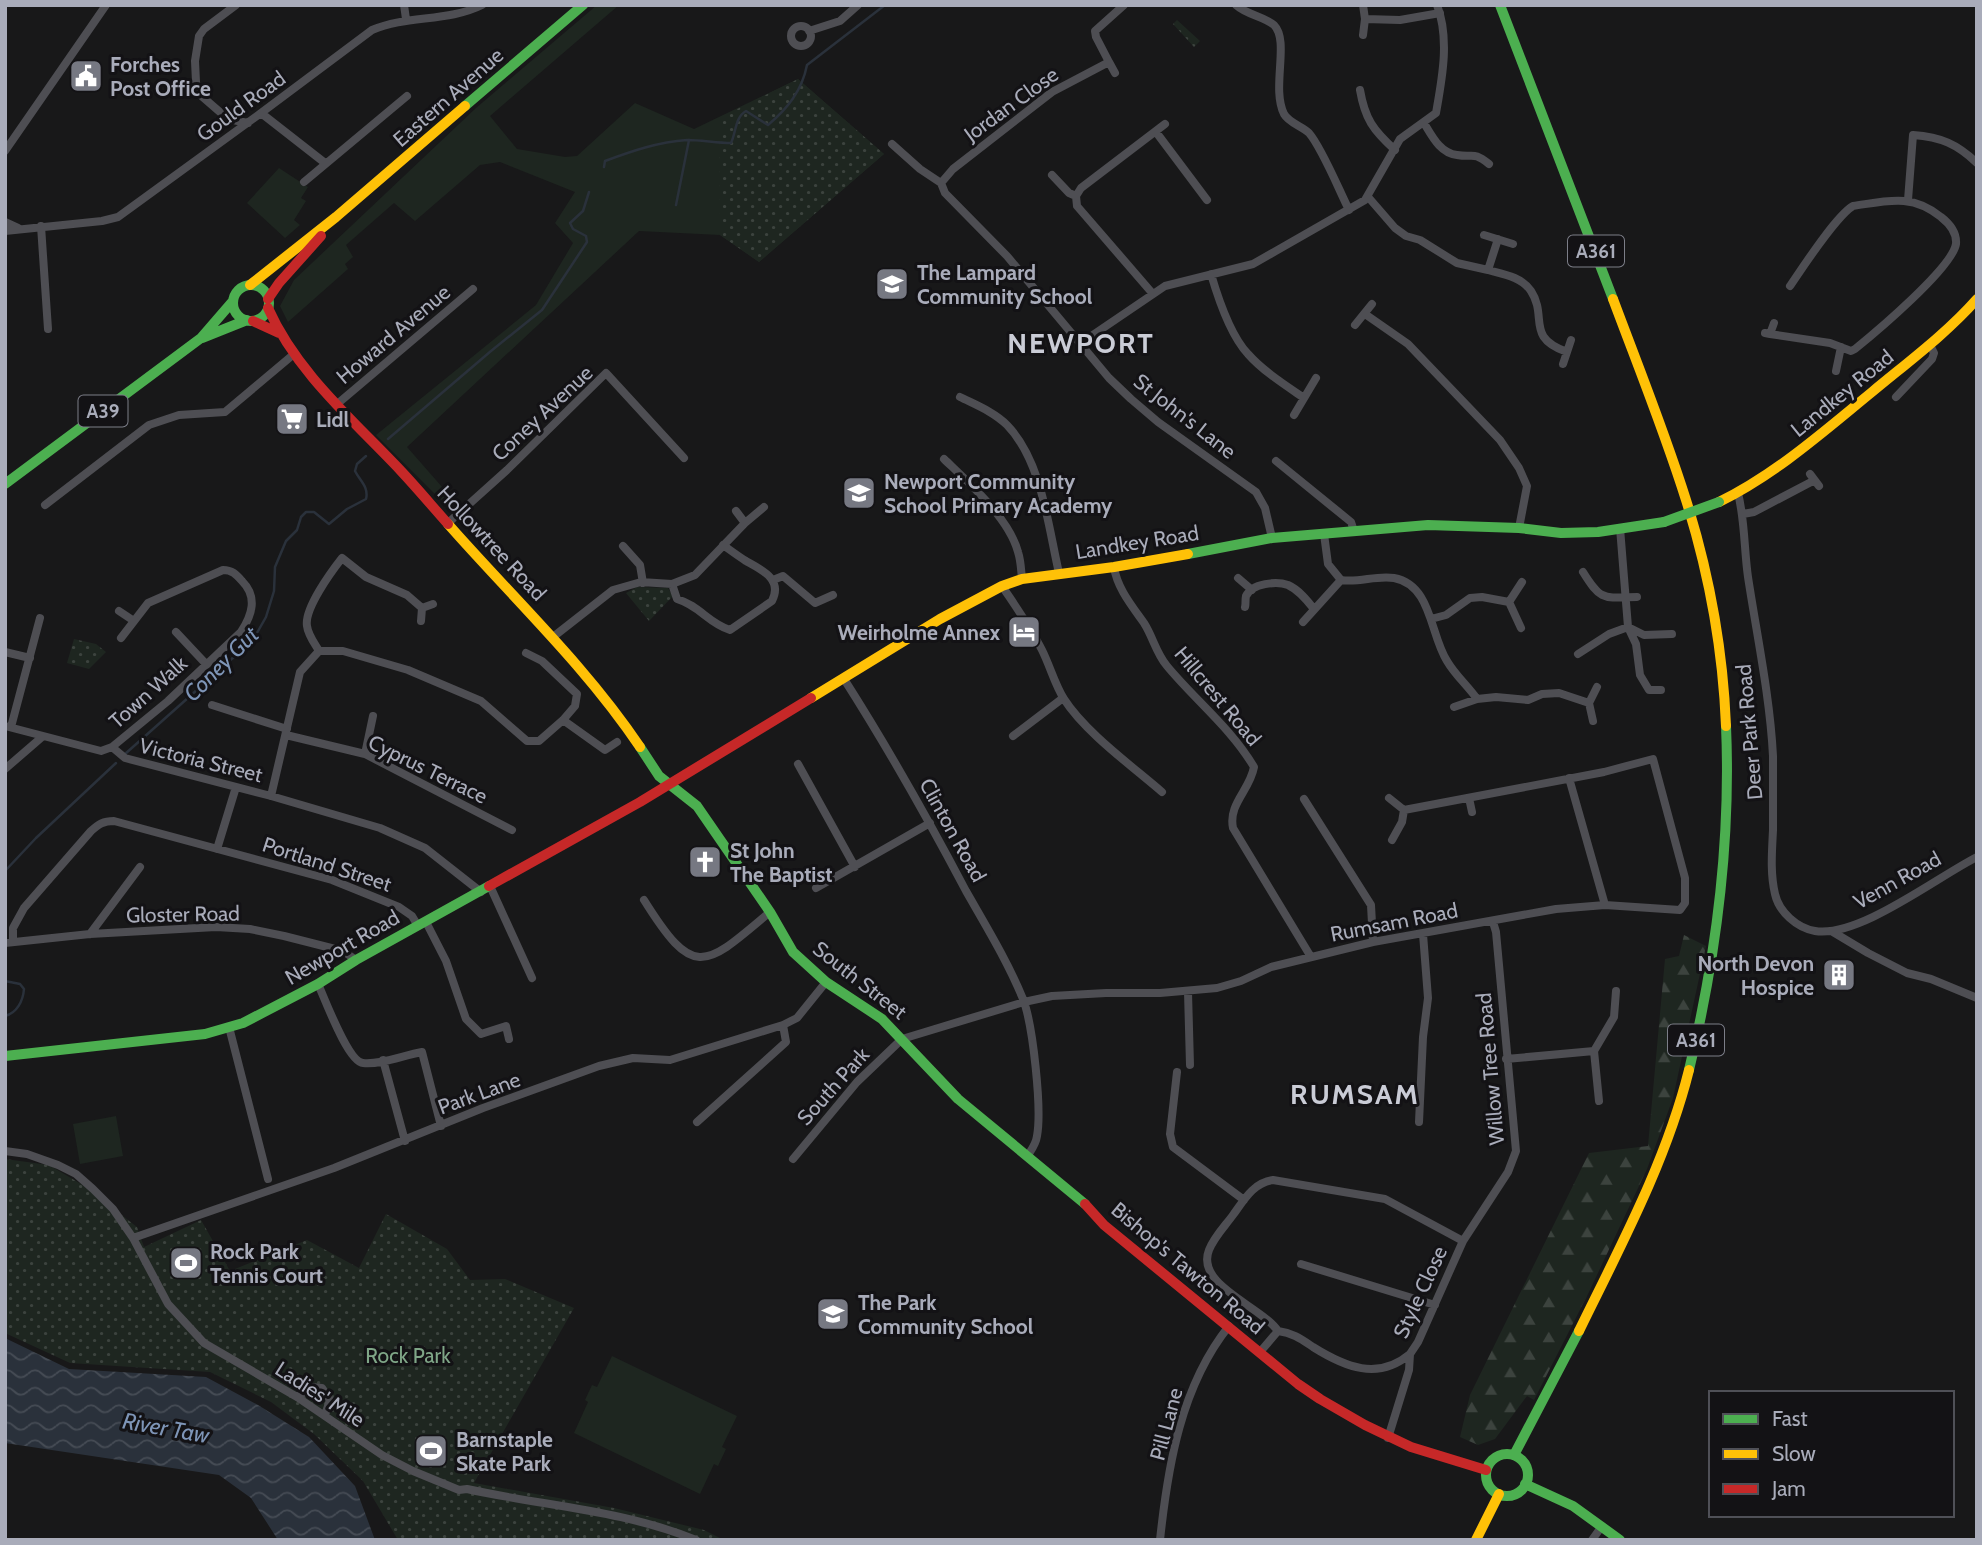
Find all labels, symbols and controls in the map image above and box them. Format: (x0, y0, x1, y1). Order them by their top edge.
street label: Eastern Avenue (388, 42, 508, 152)
place label: Forches Post Office (110, 52, 211, 101)
public building icon: Forches Post Office (67, 57, 105, 95)
street label: Jordan Close (958, 61, 1063, 147)
street label: Gould Road (192, 66, 290, 146)
road number: A361 (1568, 235, 1624, 266)
place label: The Lampard Community School (917, 260, 1093, 309)
school or university icon: The Lampard Community School (873, 265, 911, 303)
street label: Howard Avenue (331, 279, 455, 389)
district label: NEWPORT (1007, 326, 1155, 360)
street label: Landkey Road (1786, 344, 1898, 442)
street label: Coney Avenue (486, 360, 598, 466)
street label: St John's Lane (1129, 368, 1241, 464)
road number: A39 (78, 396, 128, 426)
supermarket icon: Lidl (273, 400, 311, 438)
place label: Lidl (316, 407, 350, 432)
place label: Newport Community School Primary Academy (884, 469, 1113, 518)
school or university icon: Newport Community School Primary Academy (840, 474, 878, 512)
street label: Hollowtree Road (432, 480, 552, 606)
street label: Landkey Road (1074, 520, 1200, 564)
hotel icon: Weirholme Annex (1005, 613, 1043, 651)
water label: Coney Gut (178, 620, 265, 707)
place label: Weirholme Annex (838, 620, 1001, 645)
street label: Hillcrest Road (1169, 641, 1267, 751)
street label: Town Walk (104, 650, 193, 733)
street label: Deer Park Road (1731, 663, 1767, 801)
street label: Cyprus Terrace (364, 729, 492, 809)
street label: Victoria Street (137, 733, 265, 787)
street label: Clinton Road (914, 774, 992, 886)
street label: Portland Street (259, 831, 395, 897)
place label: St John The Baptist (730, 838, 833, 887)
church icon: St John The Baptist (686, 843, 724, 881)
street label: Venn Road (1849, 846, 1945, 914)
street label: Rumsam Road (1328, 897, 1460, 947)
street label: Gloster Road (126, 901, 240, 927)
street label: Newport Road (280, 904, 404, 990)
street label: South Street (808, 936, 912, 1024)
place label: North Devon Hospice (1698, 951, 1814, 1000)
building icon: North Devon Hospice (1820, 956, 1858, 994)
street label: Willow Tree Road (1471, 992, 1509, 1146)
road number: A361 (1668, 1024, 1724, 1056)
street label: South Park (792, 1042, 875, 1130)
street label: Park Lane (434, 1067, 524, 1119)
district label: RUMSAM (1290, 1077, 1420, 1111)
street label: Bishop's Tawton Road (1106, 1197, 1270, 1339)
place label: Rock Park Tennis Court (210, 1239, 323, 1288)
street label: Style Close (1388, 1242, 1452, 1342)
sports icon: Rock Park Tennis Court (167, 1244, 205, 1282)
place label: The Park Community School (858, 1290, 1034, 1339)
school or university icon: The Park Community School (814, 1295, 852, 1333)
park label: Rock Park (365, 1343, 451, 1368)
street label: Ladies' Mile (271, 1356, 370, 1432)
street label: Pill Lane (1144, 1385, 1188, 1463)
legend (1709, 1391, 1954, 1517)
text: Fast (1772, 1406, 1808, 1431)
water label: River Taw (120, 1407, 212, 1450)
place label: Barnstaple Skate Park (456, 1427, 553, 1476)
sports icon: Barnstaple Skate Park (412, 1432, 450, 1470)
text: Slow (1772, 1441, 1816, 1466)
text: Jam (1771, 1476, 1806, 1501)

